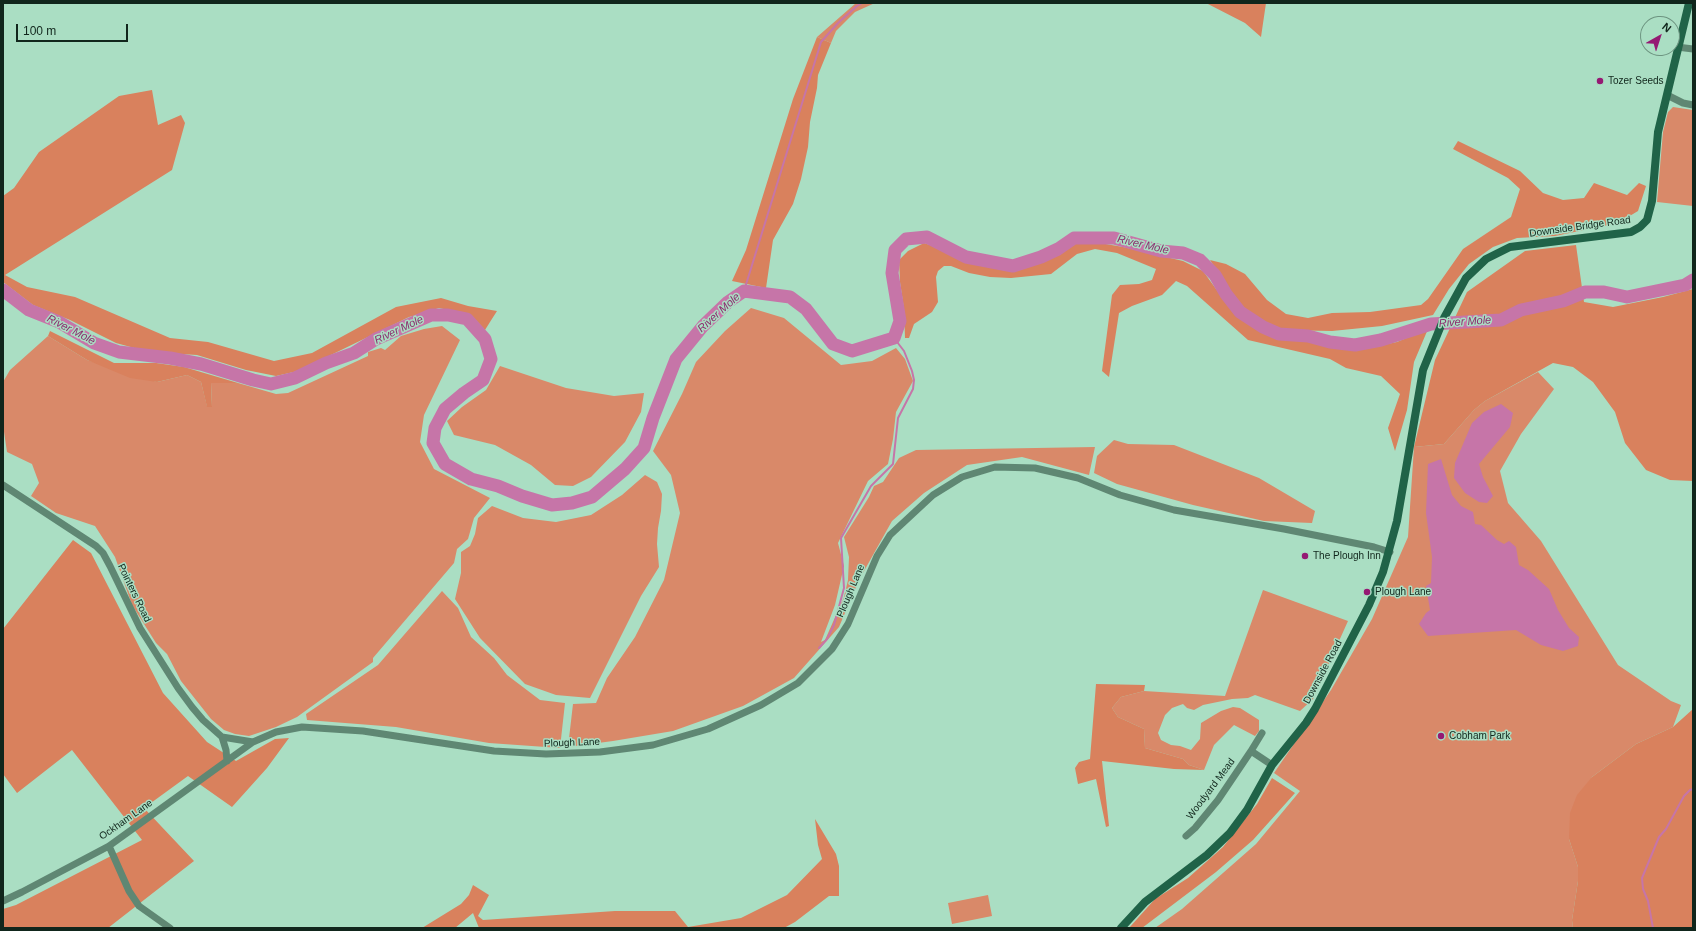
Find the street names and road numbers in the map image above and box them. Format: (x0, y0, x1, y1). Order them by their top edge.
street label: Downside Bridge Road (1529, 214, 1631, 240)
street label: Pointers Road (115, 562, 153, 624)
street label: Plough Lane (835, 563, 867, 619)
street label: Downside Road (1301, 638, 1345, 706)
street label: Plough Lane (544, 736, 600, 750)
street label: Woodyard Mead (1184, 756, 1238, 822)
street label: Ockham Lane (97, 797, 155, 843)

